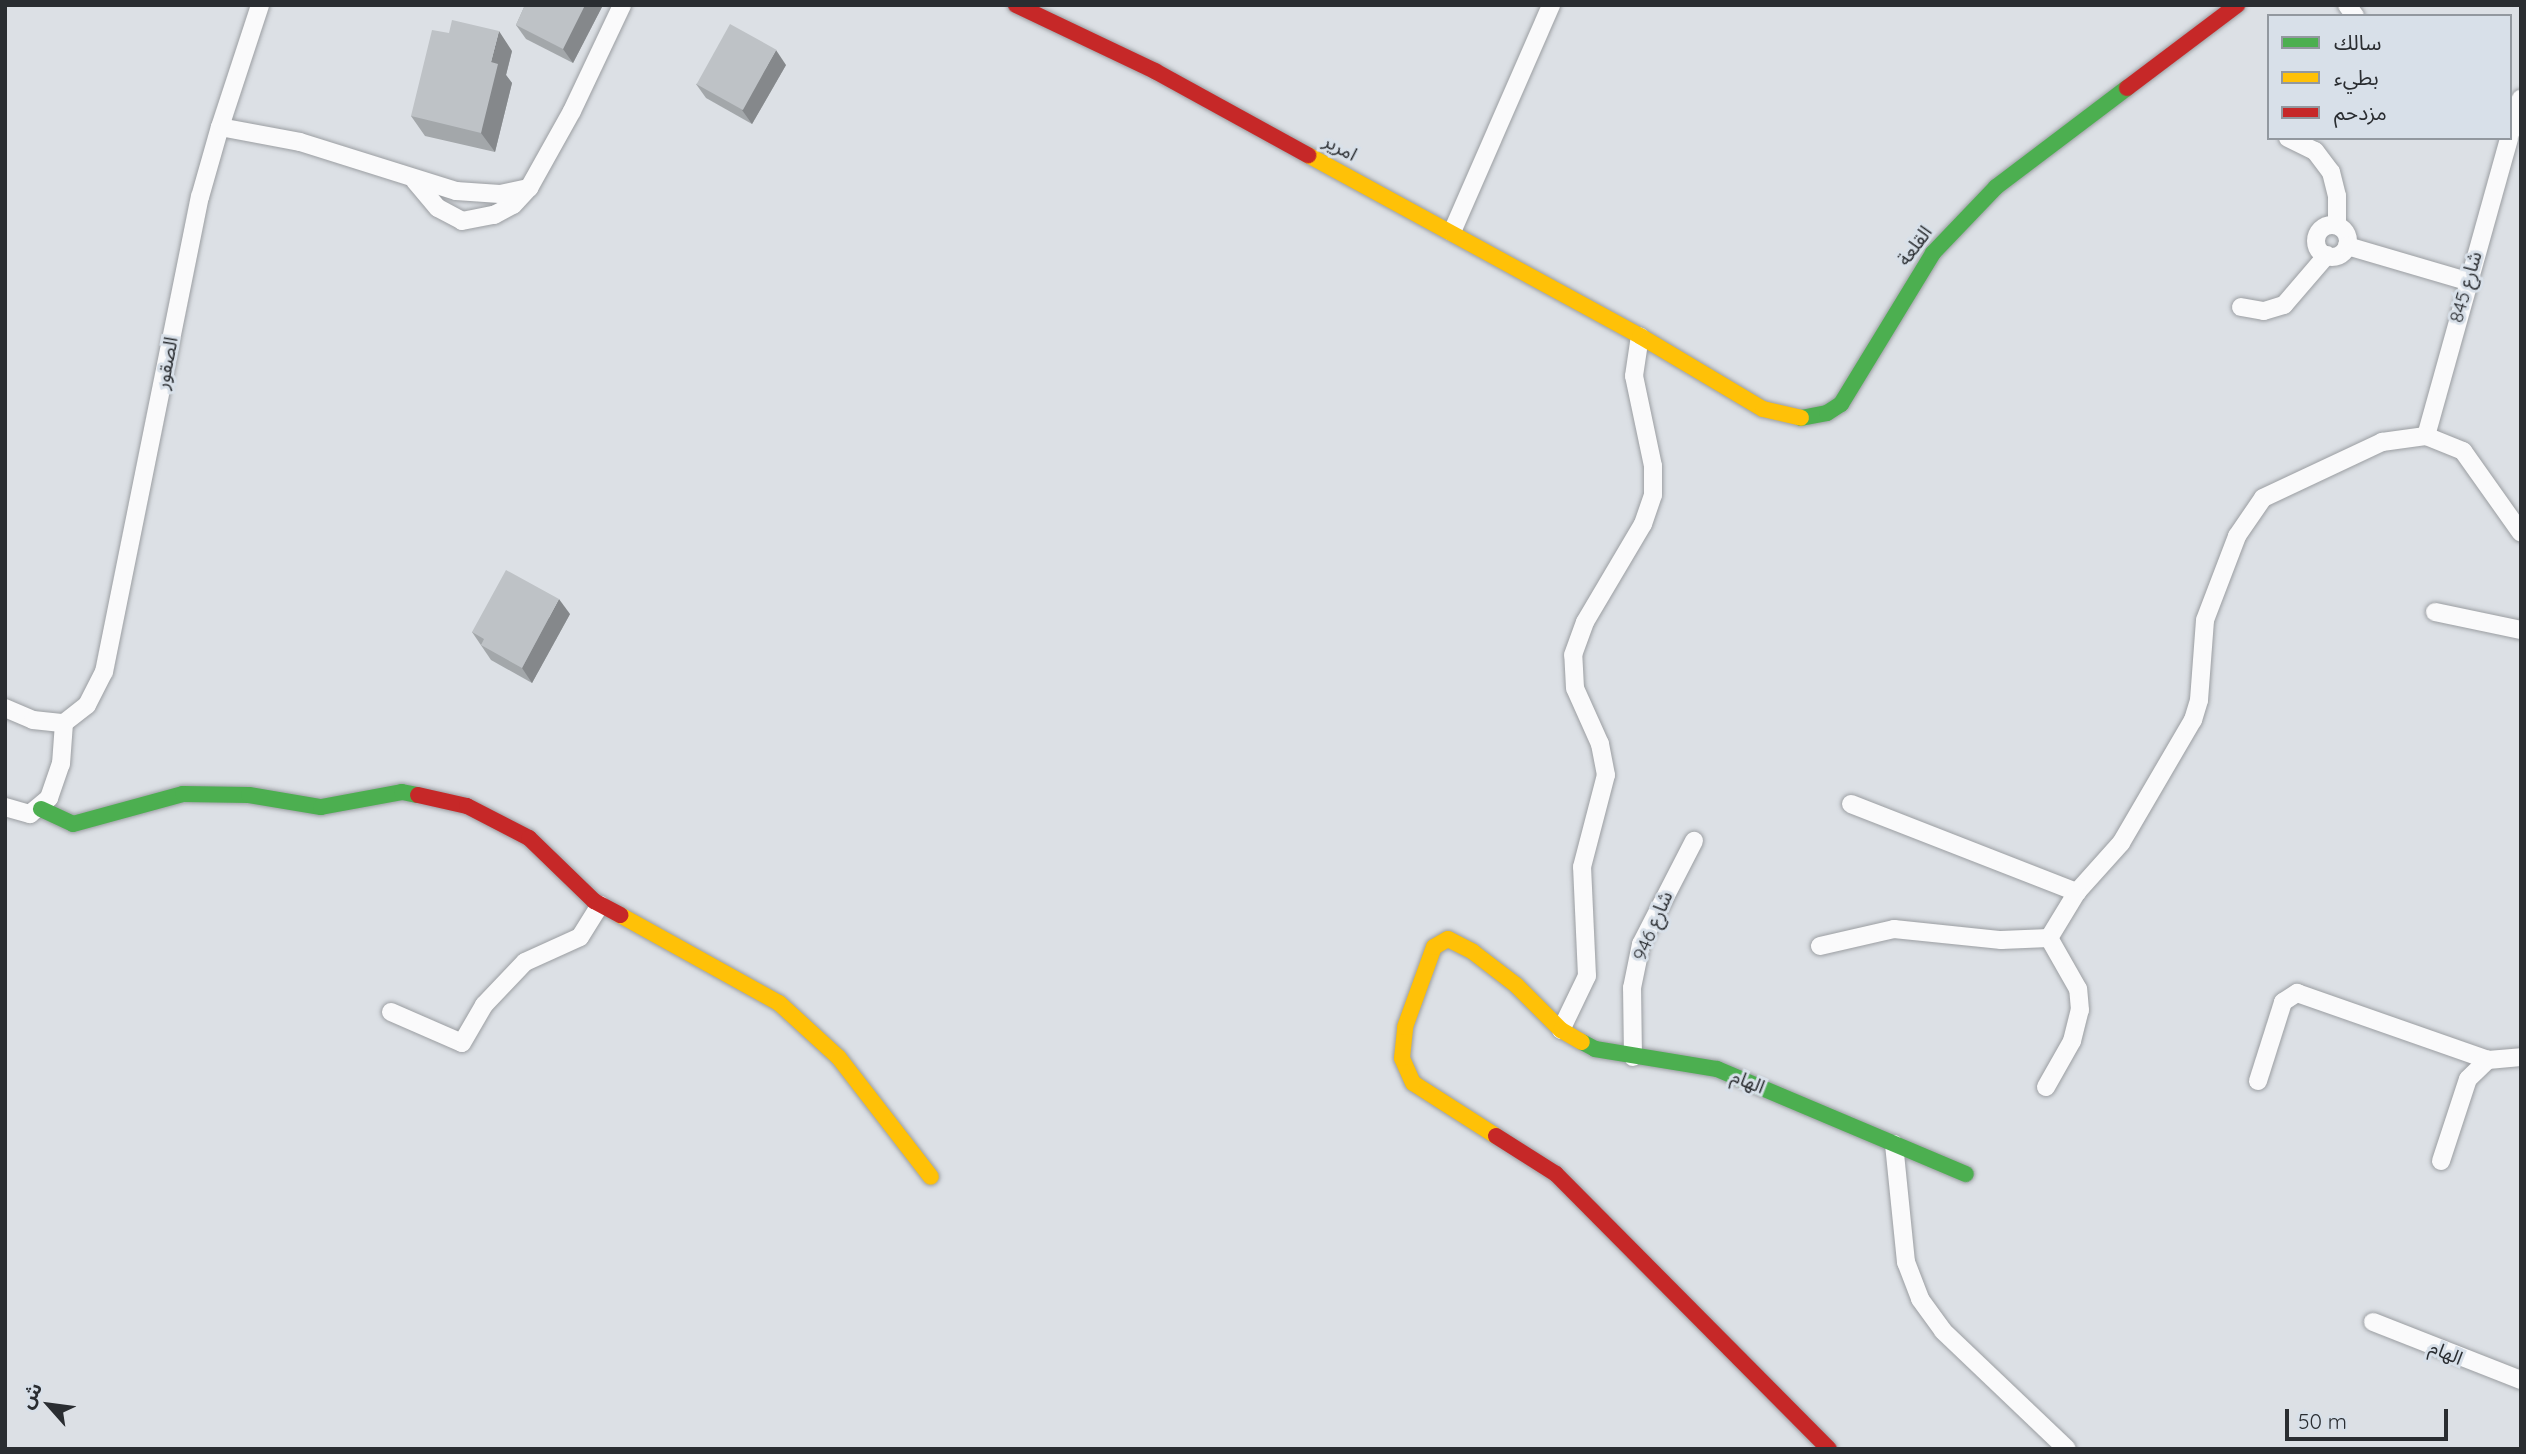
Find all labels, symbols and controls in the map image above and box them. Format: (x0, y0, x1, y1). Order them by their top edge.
legend (2267, 14, 2512, 140)
text: سالك (2334, 29, 2381, 55)
text: بطيء (2334, 64, 2379, 90)
text: مزدحم (2334, 99, 2387, 125)
street label: امرير (1319, 130, 1361, 166)
street label: القلعة (1893, 222, 1937, 270)
street label: شارع 845 (2445, 249, 2487, 325)
street label: الصقور (151, 335, 183, 391)
street label: شارع 946 (1628, 888, 1678, 964)
street label: الهام (1728, 1065, 1768, 1099)
street label: الهام (2426, 1336, 2466, 1370)
north arrow (14, 1370, 84, 1440)
text: ش (14, 1378, 47, 1412)
scale bar (2288, 1394, 2451, 1438)
text: 50 m (2298, 1408, 2347, 1434)

